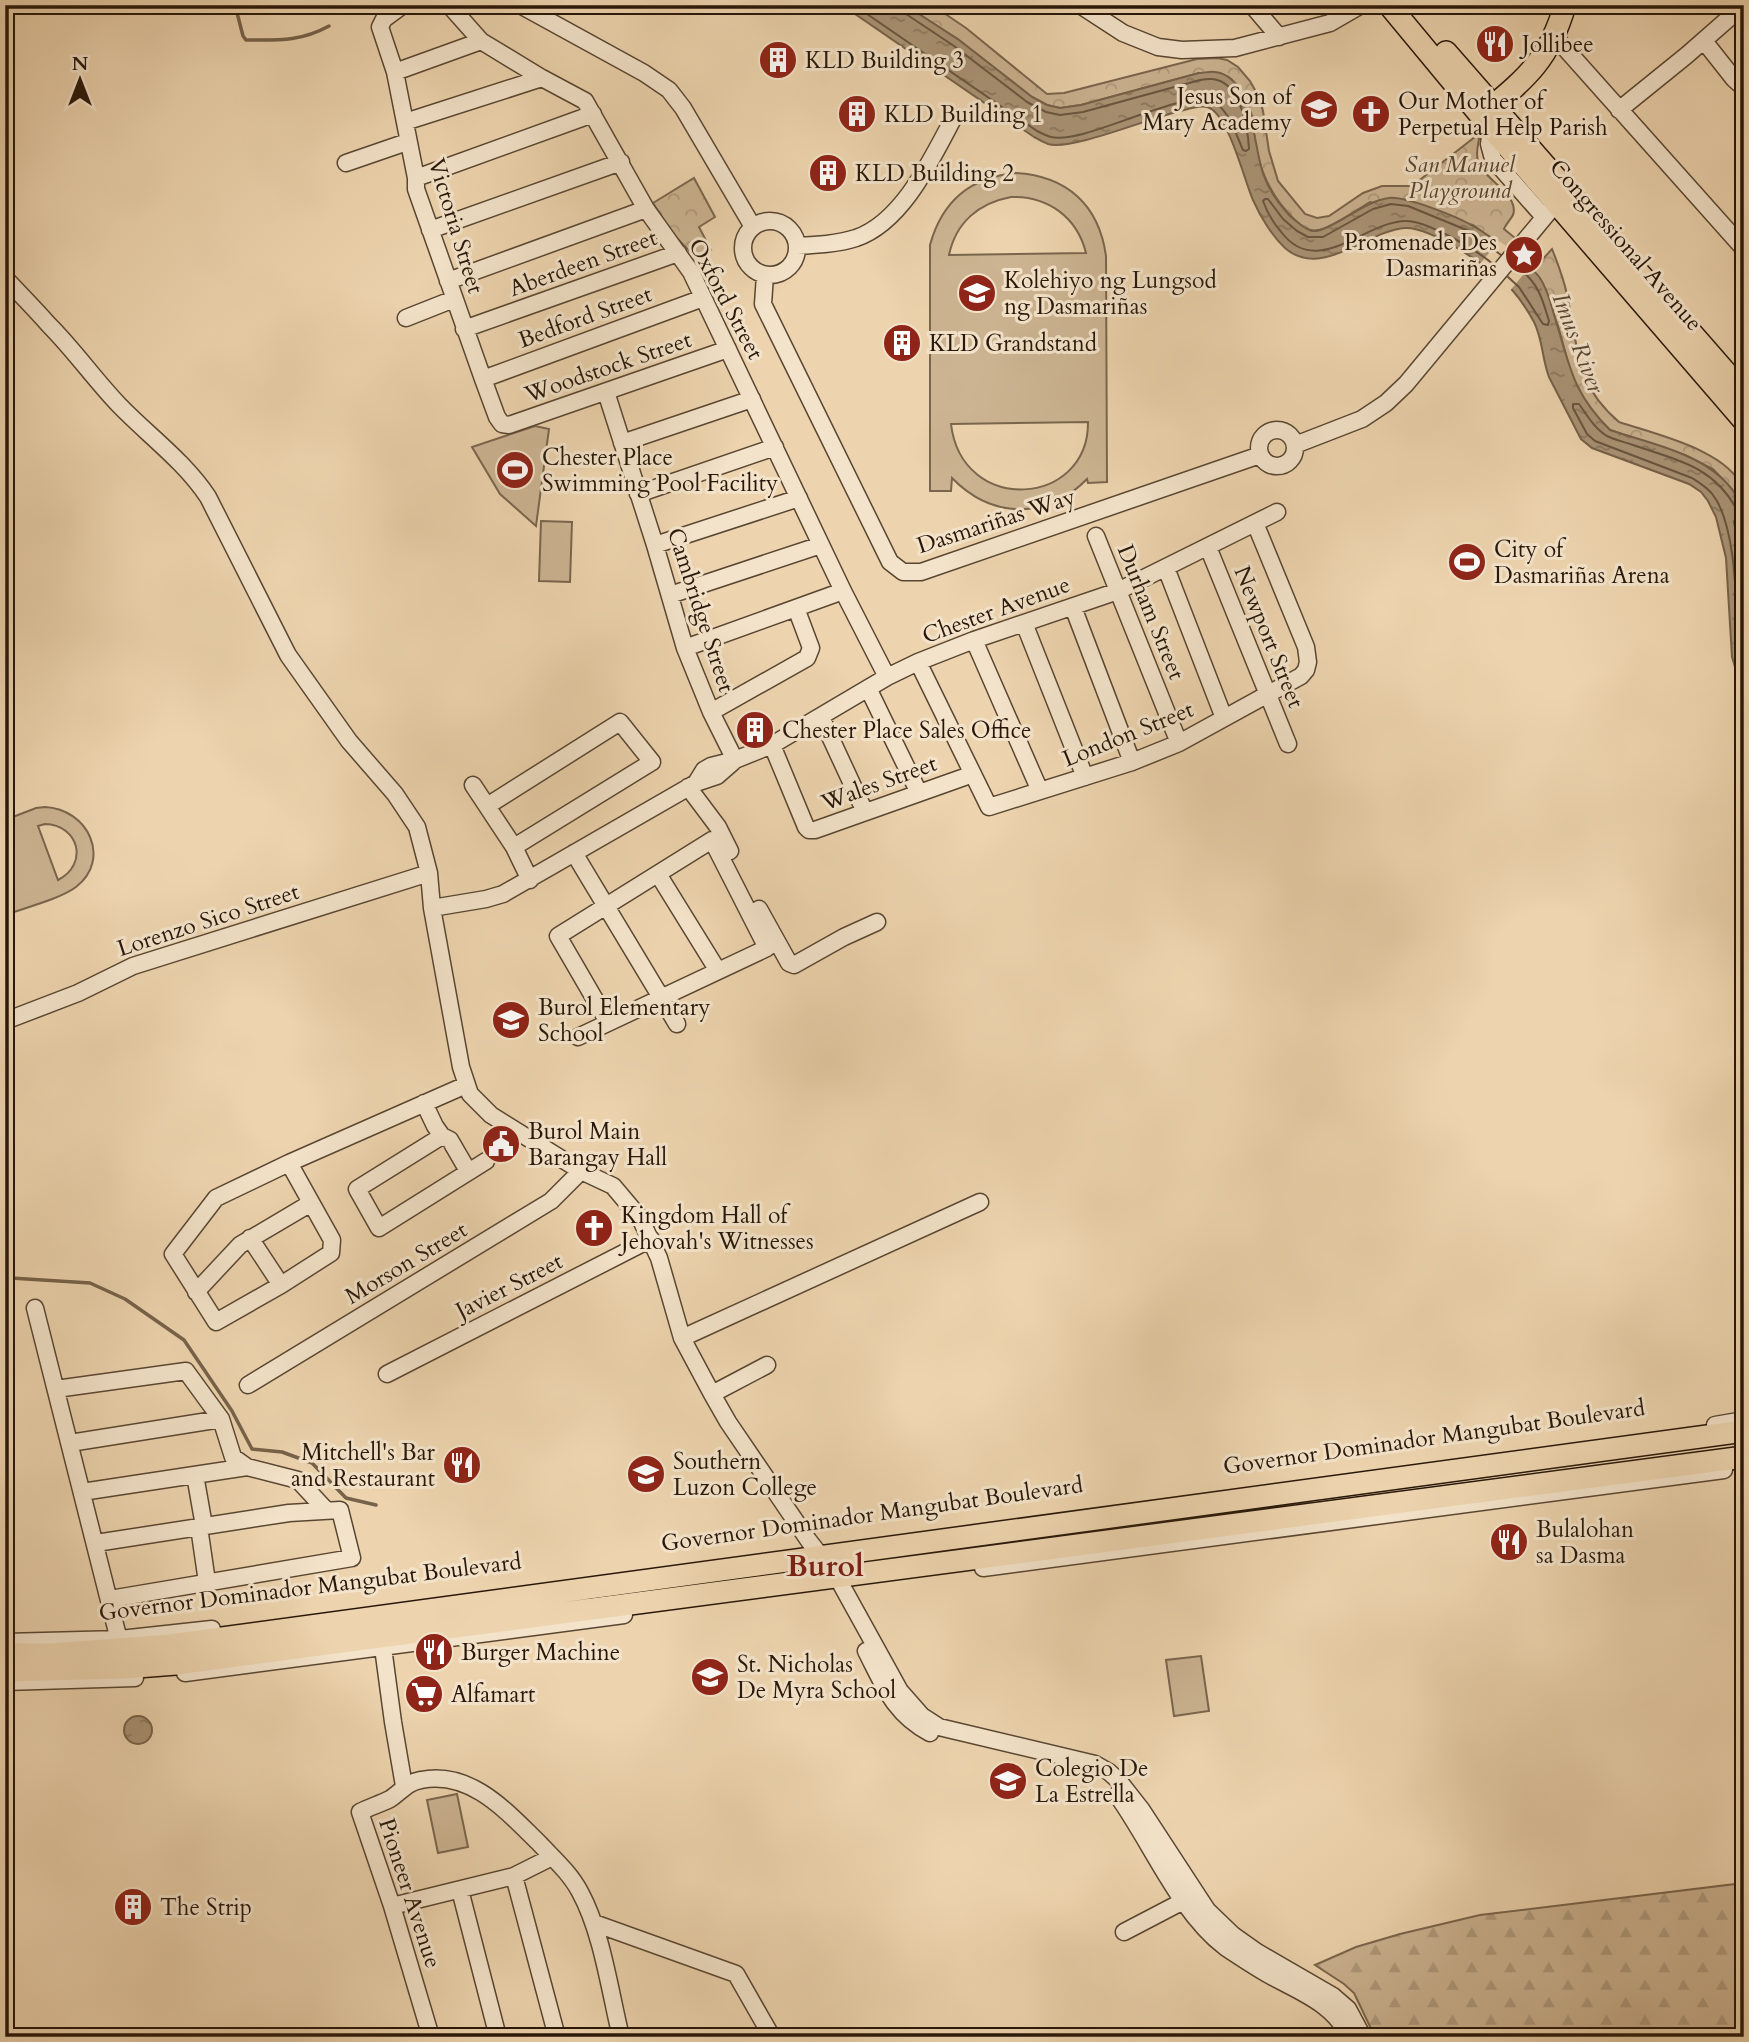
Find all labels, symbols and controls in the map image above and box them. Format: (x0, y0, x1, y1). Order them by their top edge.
restaurant icon: Jollibee (1474, 23, 1516, 65)
place label: Jollibee (1519, 29, 1594, 60)
building icon: KLD Building 3 (757, 39, 799, 81)
place label: KLD Building 3 (805, 45, 964, 76)
north arrow (46, 46, 116, 116)
text: N (72, 51, 89, 77)
place label: Jesus Son of Mary Academy (1143, 81, 1296, 138)
place label: Our Mother of Perpetual Help Parish (1398, 86, 1608, 143)
school or university icon: Jesus Son of Mary Academy (1298, 88, 1340, 130)
building icon: KLD Building 1 (836, 93, 878, 135)
church icon: Our Mother of Perpetual Help Parish (1350, 93, 1392, 135)
place label: KLD Building 1 (884, 99, 1043, 130)
park label: San Manuel Playground (1405, 149, 1516, 206)
building icon: KLD Building 2 (807, 152, 849, 194)
street label: Congressional Avenue (1543, 152, 1709, 338)
street label: Victoria Street (421, 155, 491, 297)
place label: KLD Building 2 (855, 158, 1014, 189)
street label: Aberdeen Street (505, 222, 661, 304)
place label: Promenade Des Dasmariñas (1344, 227, 1497, 284)
street label: Oxford Street (681, 233, 771, 365)
place icon: Promenade Des Dasmariñas (1503, 234, 1545, 276)
place label: Kolehiyo ng Lungsod ng Dasmariñas (1004, 265, 1217, 322)
school or university icon: Kolehiyo ng Lungsod ng Dasmariñas (956, 272, 998, 314)
street label: Bedford Street (514, 279, 656, 355)
water label: Imus River (1544, 288, 1613, 399)
building icon: KLD Grandstand (881, 322, 923, 364)
street label: Woodstock Street (520, 324, 695, 410)
place label: KLD Grandstand (929, 328, 1098, 359)
place label: Chester Place Swimming Pool Facility (542, 442, 778, 499)
sports icon: Chester Place Swimming Pool Facility (494, 449, 536, 491)
street label: Dasmariñas Way (913, 481, 1079, 561)
street label: Cambridge Street (660, 524, 742, 696)
place label: City of Dasmariñas Arena (1494, 534, 1670, 591)
street label: Durham Street (1110, 540, 1192, 684)
sports icon: City of Dasmariñas Arena (1446, 541, 1488, 583)
street label: Newport Street (1226, 561, 1312, 713)
street label: Chester Avenue (918, 569, 1074, 651)
street label: London Street (1058, 694, 1198, 774)
building icon: Chester Place Sales Office (734, 709, 776, 751)
place label: Chester Place Sales Office (782, 715, 1031, 746)
street label: Wales Street (816, 748, 941, 819)
street label: Lorenzo Sico Street (113, 876, 303, 964)
place label: Burol Elementary School (538, 992, 710, 1049)
school or university icon: Burol Elementary School (490, 999, 532, 1041)
place label: Burol Main Barangay Hall (528, 1116, 667, 1173)
public building icon: Burol Main Barangay Hall (480, 1123, 522, 1165)
place label: Kingdom Hall of Jehovah's Witnesses (618, 1200, 814, 1257)
church icon: Kingdom Hall of Jehovah's Witnesses (573, 1207, 615, 1249)
street label: Morson Street (339, 1214, 473, 1312)
street label: Javier Street (448, 1246, 568, 1328)
street label: Governor Dominador Mangubat Boulevard (1221, 1392, 1648, 1482)
place label: Mitchell's Bar and Restaurant (291, 1437, 436, 1494)
restaurant icon: Mitchell's Bar and Restaurant (441, 1444, 483, 1486)
place label: Southern Luzon College (673, 1446, 817, 1503)
school or university icon: Southern Luzon College (625, 1453, 667, 1495)
street label: Governor Dominador Mangubat Boulevard (659, 1469, 1086, 1559)
place label: Bulalohan sa Dasma (1536, 1514, 1634, 1571)
restaurant icon: Bulalohan sa Dasma (1488, 1521, 1530, 1563)
street label: Governor Dominador Mangubat Boulevard (97, 1546, 524, 1628)
district label: Burol (786, 1546, 864, 1587)
restaurant icon: Burger Machine (413, 1631, 455, 1673)
place label: Burger Machine (461, 1637, 620, 1668)
place label: St. Nicholas De Myra School (737, 1649, 896, 1706)
school or university icon: St. Nicholas De Myra School (689, 1656, 731, 1698)
supermarket icon: Alfamart (403, 1673, 445, 1715)
place label: Alfamart (451, 1679, 535, 1710)
place label: Colegio De La Estrella (1035, 1753, 1148, 1810)
school or university icon: Colegio De La Estrella (987, 1760, 1029, 1802)
street label: Pioneer Avenue (371, 1814, 449, 1972)
building icon: The Strip (112, 1886, 154, 1928)
place label: The Strip (160, 1892, 252, 1923)

